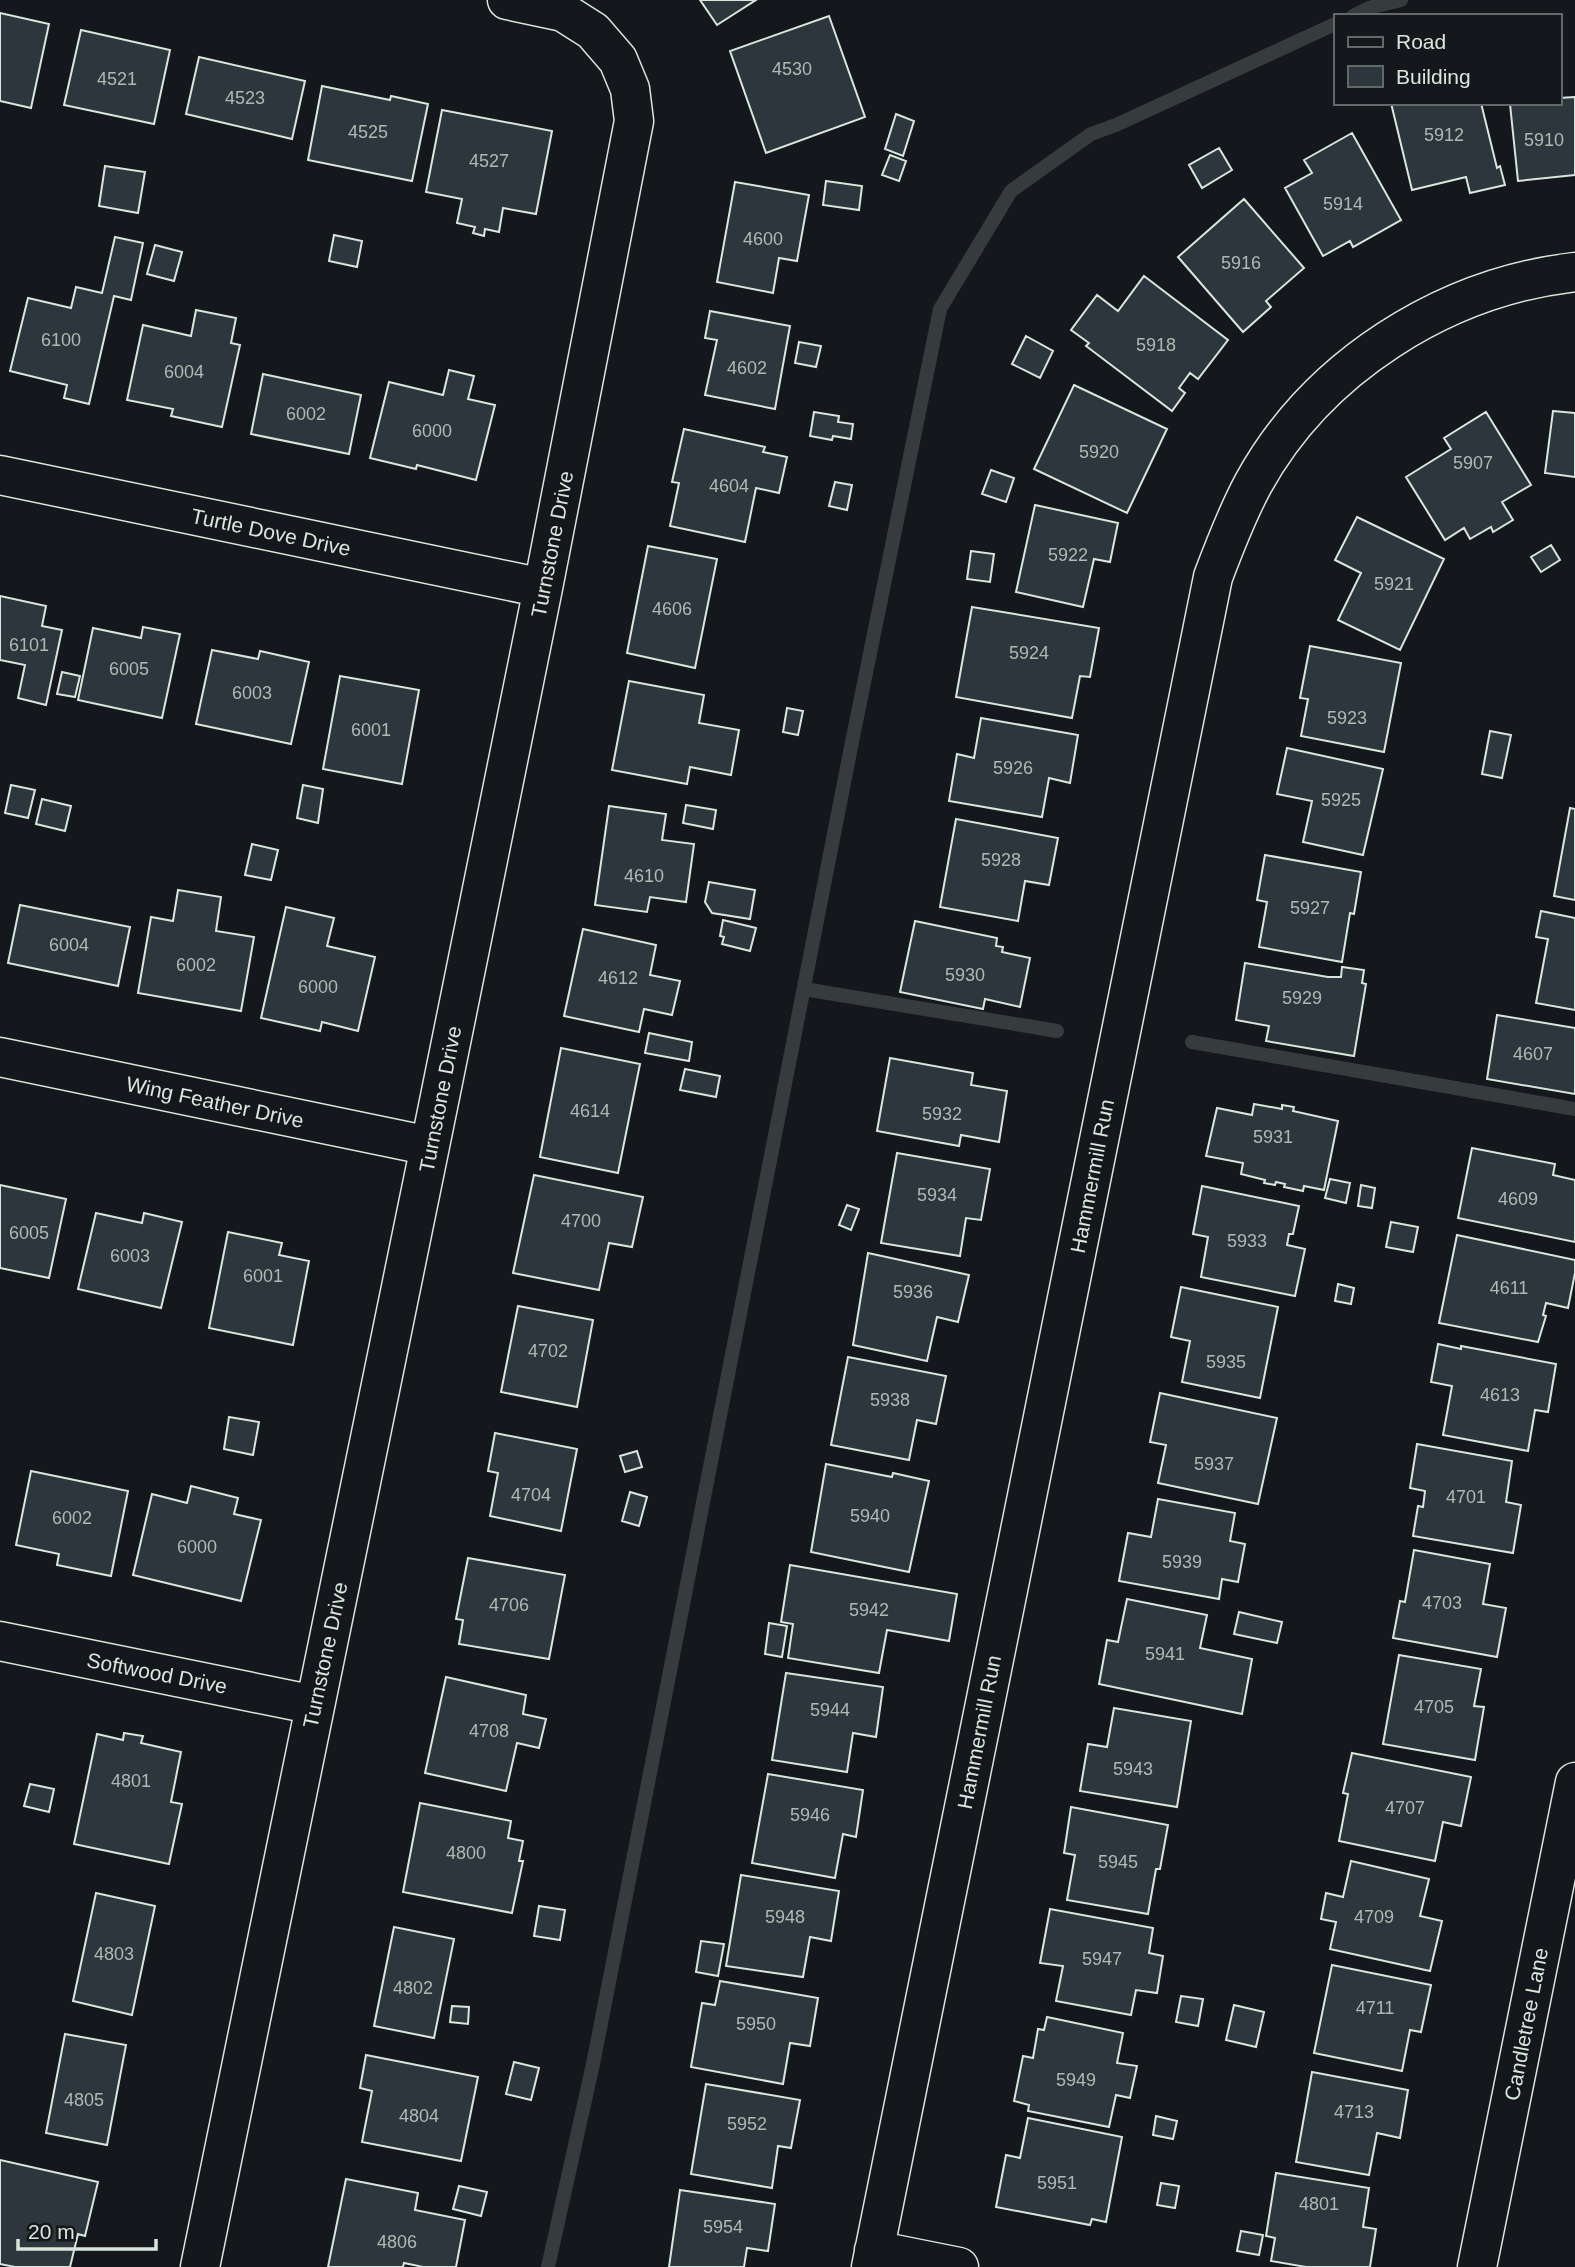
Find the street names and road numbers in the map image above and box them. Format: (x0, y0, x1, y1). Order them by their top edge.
street label: Turnstone Drive (527, 469, 577, 619)
street label: Turtle Dove Drive (189, 504, 353, 560)
street label: Turnstone Drive (415, 1024, 465, 1174)
street label: Wing Feather Drive (124, 1072, 306, 1132)
street label: Hammermill Run (1066, 1097, 1118, 1255)
street label: Turnstone Drive (298, 1580, 352, 1730)
street label: Softwood Drive (85, 1648, 229, 1698)
street label: Hammermill Run (953, 1653, 1005, 1811)
street label: Candletree Lane (1500, 1946, 1552, 2102)

